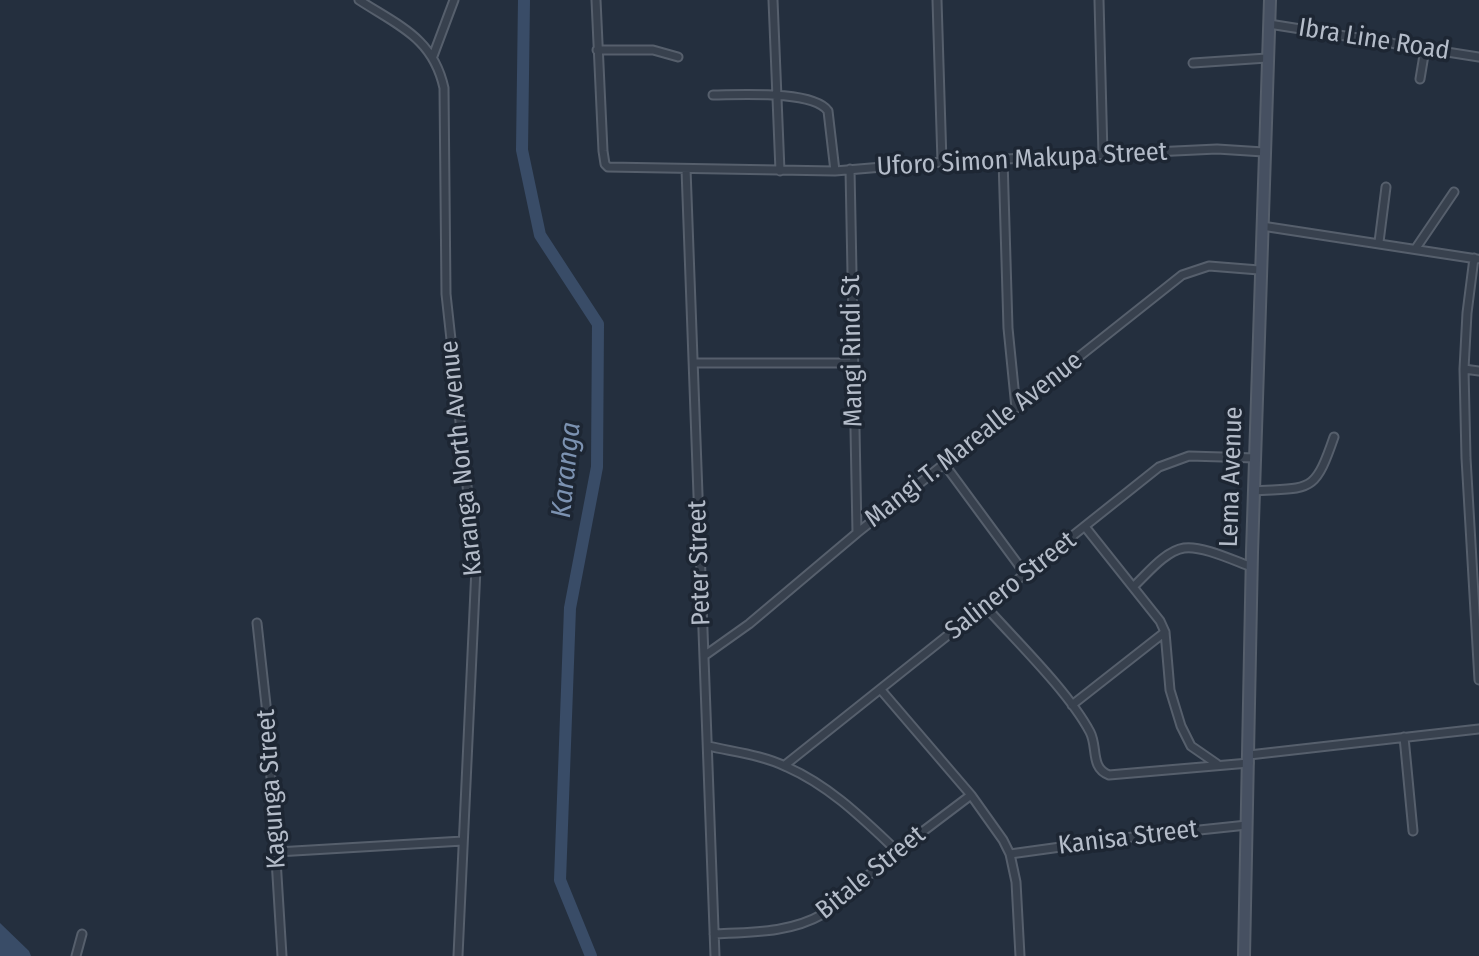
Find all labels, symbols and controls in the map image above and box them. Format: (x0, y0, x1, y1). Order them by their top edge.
street label: Ibra Line Road (1296, 13, 1452, 67)
street label: Uforo Simon Makupa Street (876, 137, 1168, 183)
street label: Mangi Rindi St (836, 275, 870, 427)
street label: Karanga North Avenue (434, 339, 490, 577)
street label: Mangi T. Marealle Avenue (859, 345, 1089, 535)
street label: Lema Avenue (1214, 406, 1250, 548)
water label: Karanga (545, 420, 589, 520)
street label: Peter Street (682, 500, 718, 626)
street label: Salinero Street (939, 525, 1083, 647)
street label: Kagunga Street (251, 708, 293, 870)
street label: Kanisa Street (1056, 814, 1200, 862)
street label: Bitale Street (810, 820, 932, 926)

